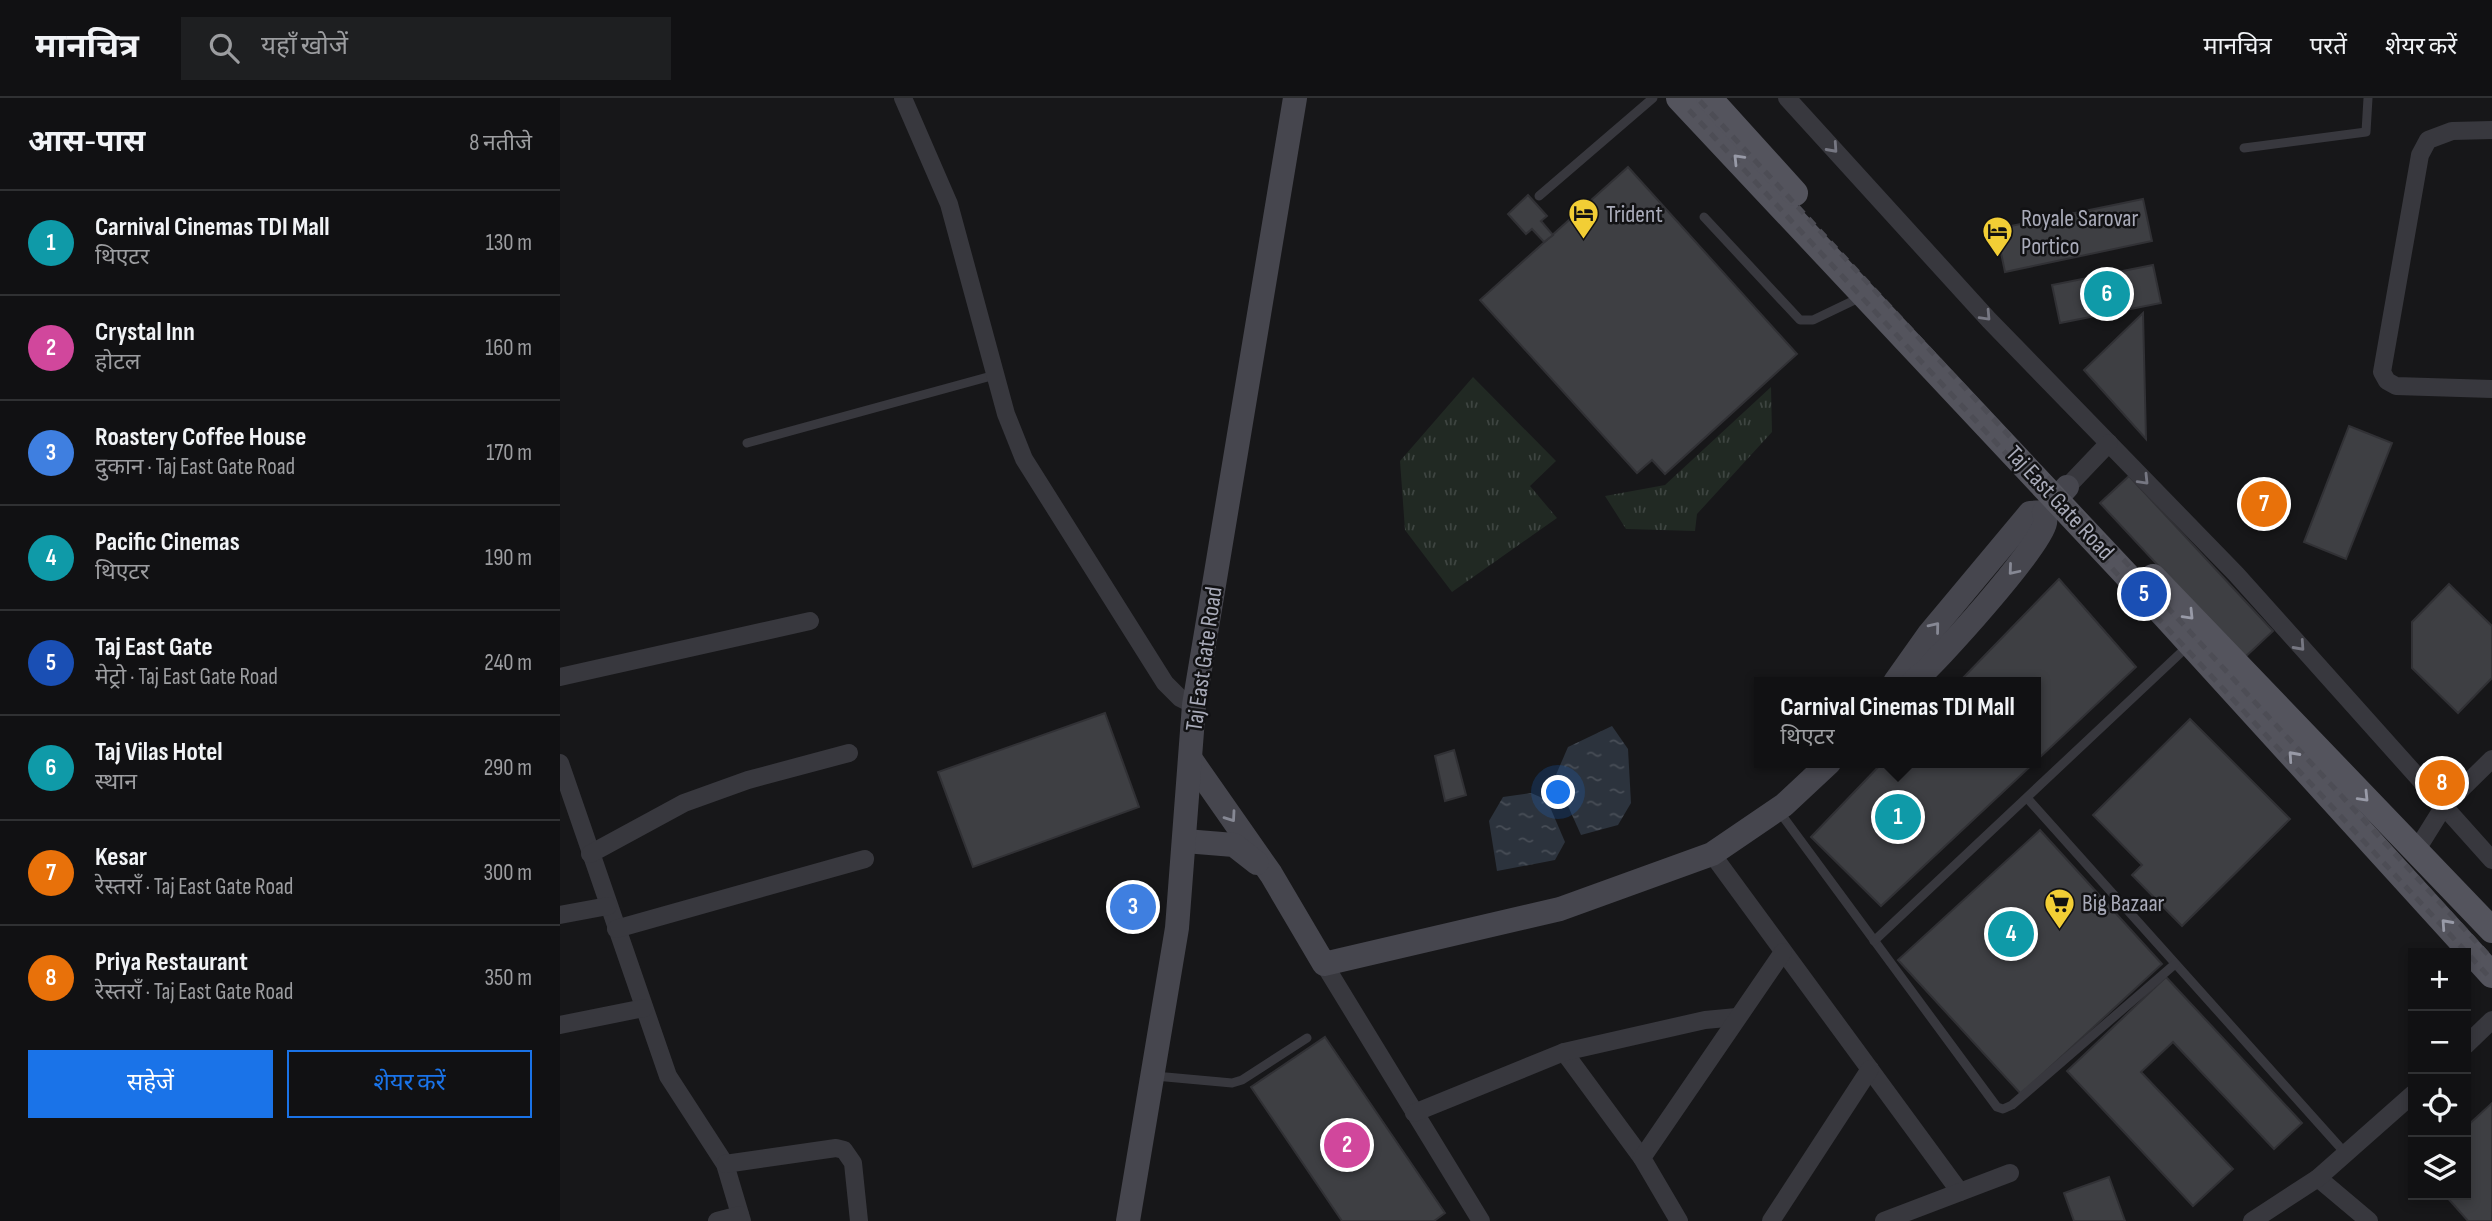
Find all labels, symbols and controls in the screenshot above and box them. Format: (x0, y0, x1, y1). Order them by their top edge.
search box (181, 17, 671, 80)
text: मानचित्र (35, 27, 139, 67)
icon: search (205, 29, 243, 67)
text: यहाँ खोजें (261, 31, 348, 62)
text: मानचित्र (2203, 32, 2272, 61)
text: परतें (2310, 32, 2347, 61)
text: शेयर करें (2385, 32, 2457, 61)
text: आस-पास (28, 124, 145, 160)
text: 8 नतीजे (469, 129, 532, 157)
one-way arrow (1825, 140, 1837, 153)
one-way arrow (1733, 154, 1746, 167)
hotel icon: Trident (1566, 197, 1600, 241)
place label: Trident (1606, 200, 1663, 229)
place label: Royale Sarovar Portico (2021, 204, 2139, 261)
text: Carnival Cinemas TDI Mall (95, 212, 330, 243)
hotel icon: Royale Sarovar Portico (1981, 215, 2015, 259)
text: 1 (46, 229, 56, 257)
text: 130 m (486, 229, 532, 257)
text: थिएटर (95, 243, 149, 271)
pin: 6 (2084, 268, 2130, 320)
one-way arrow (1978, 308, 1991, 321)
text: Crystal Inn (95, 317, 195, 348)
text: 2 (46, 334, 56, 362)
text: 160 m (485, 334, 532, 362)
text: होटल (95, 348, 140, 376)
text: Roastery Coffee House (95, 422, 306, 453)
text: 3 (46, 439, 56, 467)
text: 170 m (486, 439, 532, 467)
street label: Taj East Gate Road (2000, 440, 2120, 566)
text: दुकान · Taj East Gate Road (95, 453, 295, 481)
one-way arrow (2136, 472, 2149, 485)
pin: 7 (2241, 478, 2287, 530)
text: Pacific Cinemas (95, 527, 240, 558)
text: 4 (46, 544, 56, 572)
text: 190 m (485, 544, 532, 572)
text: थिएटर (95, 558, 149, 586)
one-way arrow (2008, 562, 2021, 575)
pin: 5 (2121, 568, 2167, 620)
street label: Taj East Gate Road (1180, 585, 1228, 733)
one-way arrow (2181, 606, 2194, 619)
one-way arrow (1927, 622, 1939, 635)
text: Taj East Gate (95, 632, 213, 663)
one-way arrow (2292, 638, 2304, 651)
text: 5 (46, 649, 56, 677)
text: 240 m (484, 649, 532, 677)
text: मेट्रो · Taj East Gate Road (95, 663, 278, 691)
popup (1754, 677, 2041, 768)
text: Carnival Cinemas TDI Mall (1780, 692, 2015, 723)
text: थिएटर (1780, 723, 1835, 751)
text: Taj Vilas Hotel (95, 737, 223, 768)
one-way arrow (2289, 751, 2301, 764)
text: 6 (46, 754, 56, 782)
text: 290 m (484, 754, 532, 782)
pin: 8 (2419, 757, 2465, 809)
text: स्थान (95, 768, 137, 796)
your location (1541, 775, 1575, 809)
one-way arrow (2355, 788, 2368, 801)
pin: 1 (1875, 791, 1921, 843)
one-way arrow (1223, 809, 1235, 822)
text: Kesar (95, 842, 147, 873)
text: 7 (46, 859, 56, 887)
text: 300 m (483, 859, 532, 887)
text: रेस्तराँ · Taj East Gate Road (95, 873, 293, 901)
pin: 3 (1110, 881, 1156, 933)
supermarket icon: Big Bazaar (2042, 886, 2076, 930)
place label: Big Bazaar (2082, 889, 2165, 918)
pin: 4 (1988, 908, 2034, 960)
one-way arrow (2442, 919, 2454, 932)
text: Priya Restaurant (95, 947, 248, 978)
map controls (2408, 948, 2471, 1200)
button: + (2408, 948, 2471, 1011)
text: 8 (46, 964, 56, 992)
text: 350 m (484, 964, 532, 992)
text: रेस्तराँ · Taj East Gate Road (95, 978, 293, 1006)
button: − (2408, 1011, 2471, 1074)
button: सहेजें (28, 1050, 273, 1118)
button: शेयर करें (287, 1050, 532, 1118)
button: locate (2408, 1074, 2471, 1137)
pin: 2 (1324, 1119, 1370, 1171)
button: layers (2408, 1137, 2471, 1200)

